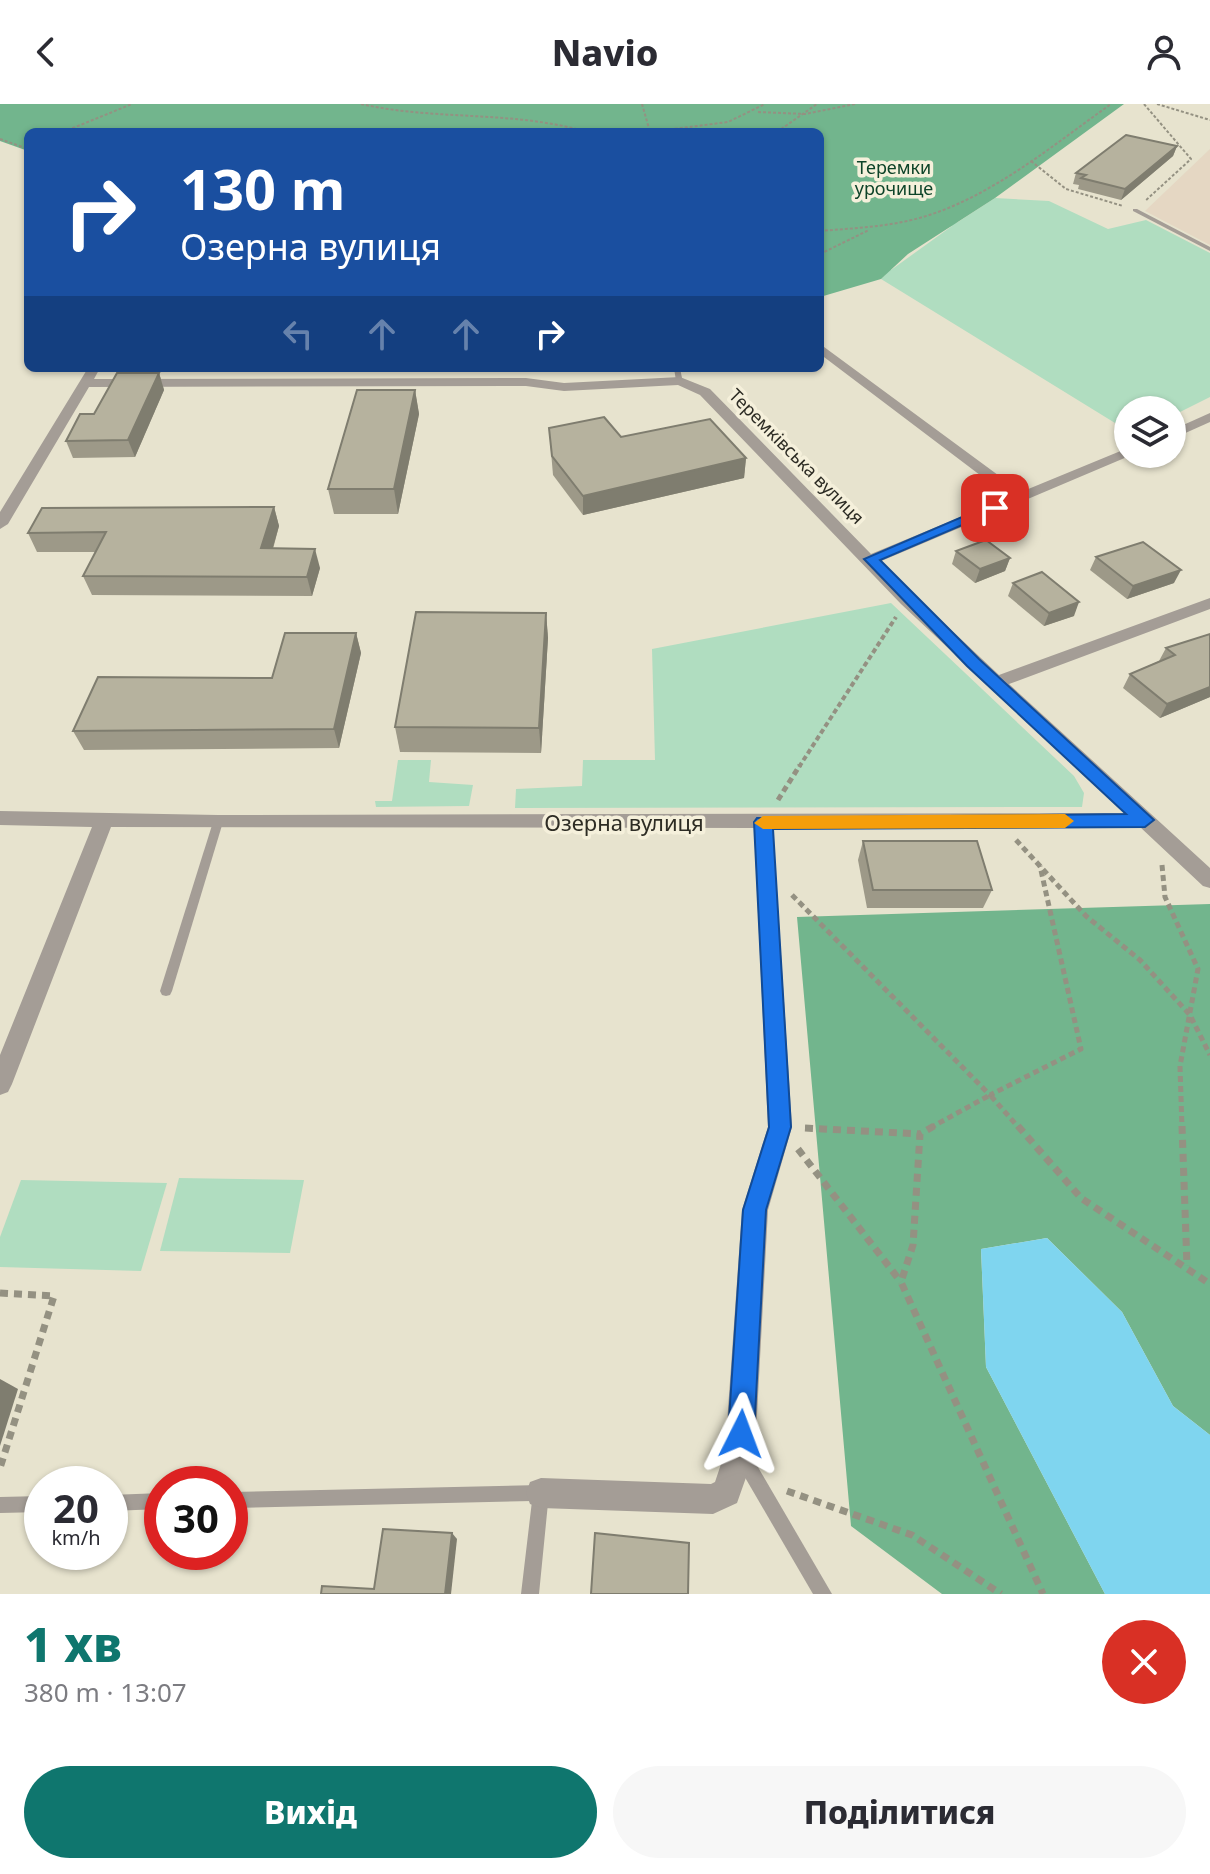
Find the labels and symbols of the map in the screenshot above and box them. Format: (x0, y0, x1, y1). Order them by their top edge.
park label: Теремки урочище (855, 155, 933, 200)
street label: Теремківська вулиця (724, 383, 870, 529)
pin (961, 474, 1029, 542)
street label: Озерна вулиця (544, 807, 704, 837)
position arrow (699, 1392, 783, 1476)
speed limit sign: 30 (144, 1466, 248, 1570)

